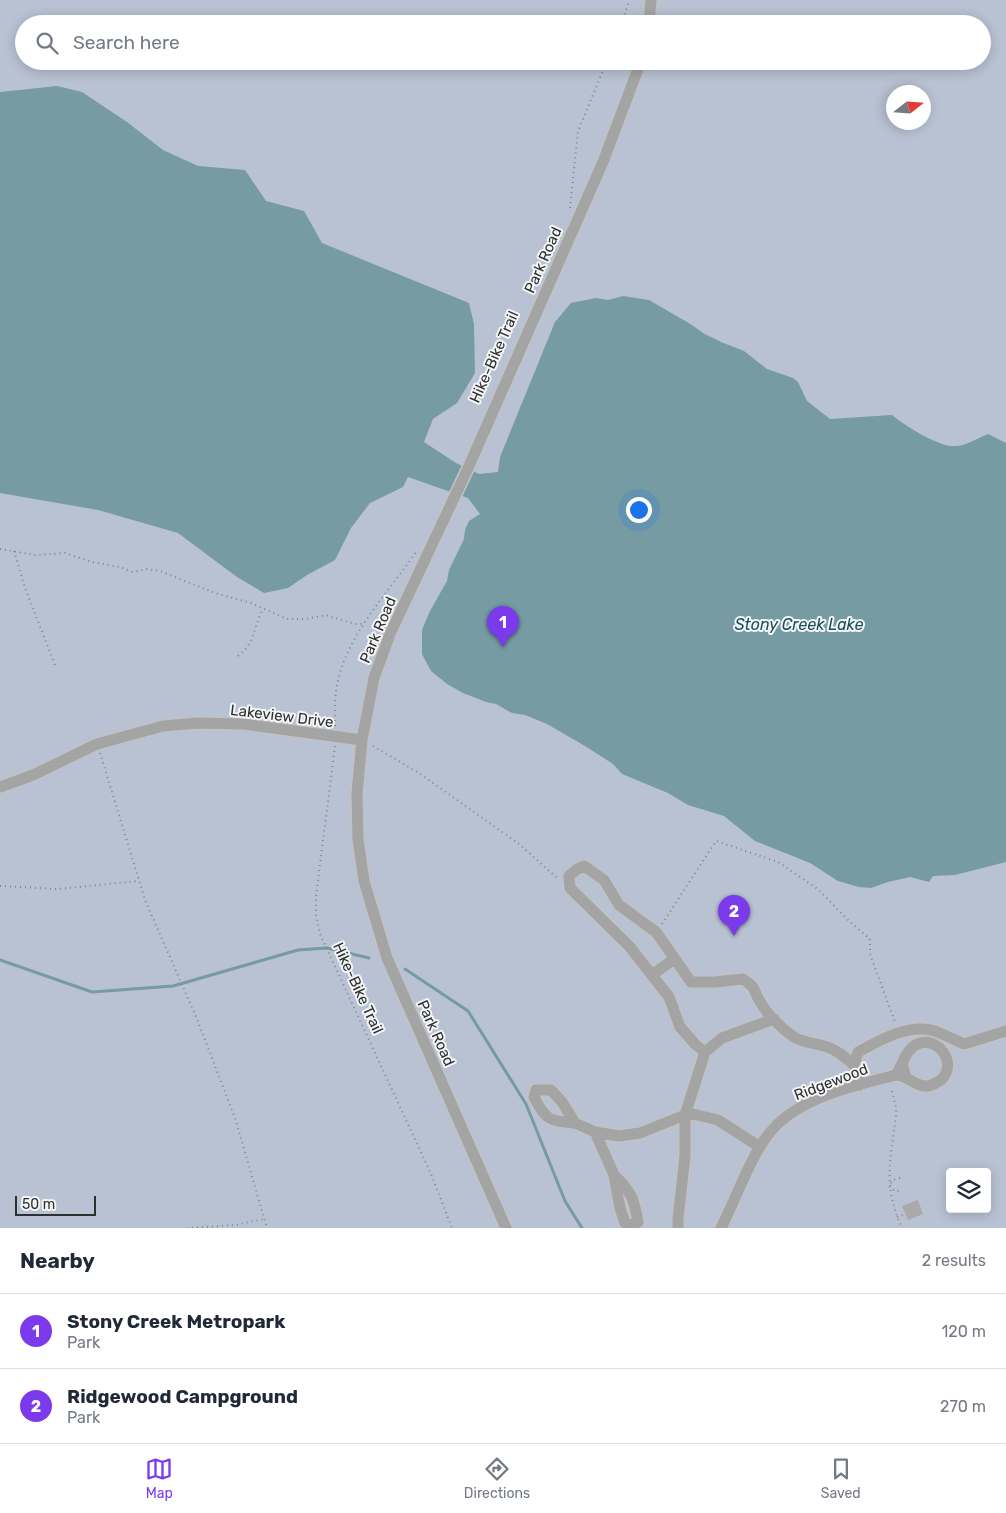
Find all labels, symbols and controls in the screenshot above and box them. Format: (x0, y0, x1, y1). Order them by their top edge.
search box (15, 15, 991, 70)
icon: search (33, 29, 61, 57)
text: Search here (73, 31, 180, 54)
north arrow (886, 85, 931, 130)
street label: Park Road (520, 224, 566, 296)
street label: Hike-Bike Trail (466, 308, 522, 406)
your location (626, 497, 652, 523)
street label: Park Road (356, 594, 400, 666)
pin: 1 (487, 606, 519, 647)
water label: Stony Creek Lake (735, 615, 863, 634)
street label: Lakeview Drive (229, 701, 335, 731)
pin: 2 (718, 895, 750, 936)
street label: Hike-Bike Trail (329, 940, 387, 1036)
street label: Park Road (413, 997, 459, 1069)
street label: Ridgewood (792, 1060, 870, 1104)
map controls (946, 1168, 991, 1213)
button: layers (946, 1168, 991, 1213)
scale bar (15, 1193, 96, 1216)
text: 50 m (22, 1196, 55, 1213)
text: Nearby (20, 1248, 95, 1273)
text: 2 results (922, 1251, 986, 1270)
text: Stony Creek Metropark (67, 1310, 285, 1333)
text: 1 (32, 1322, 40, 1341)
text: 120 m (941, 1322, 986, 1341)
text: Park (67, 1333, 100, 1352)
text: Ridgewood Campground (67, 1385, 298, 1408)
text: 2 (31, 1397, 41, 1416)
text: 270 m (940, 1397, 986, 1416)
text: Park (67, 1408, 100, 1427)
tab: Map (145, 1455, 173, 1502)
tab: Directions (464, 1455, 530, 1502)
tab: Saved (821, 1455, 861, 1502)

